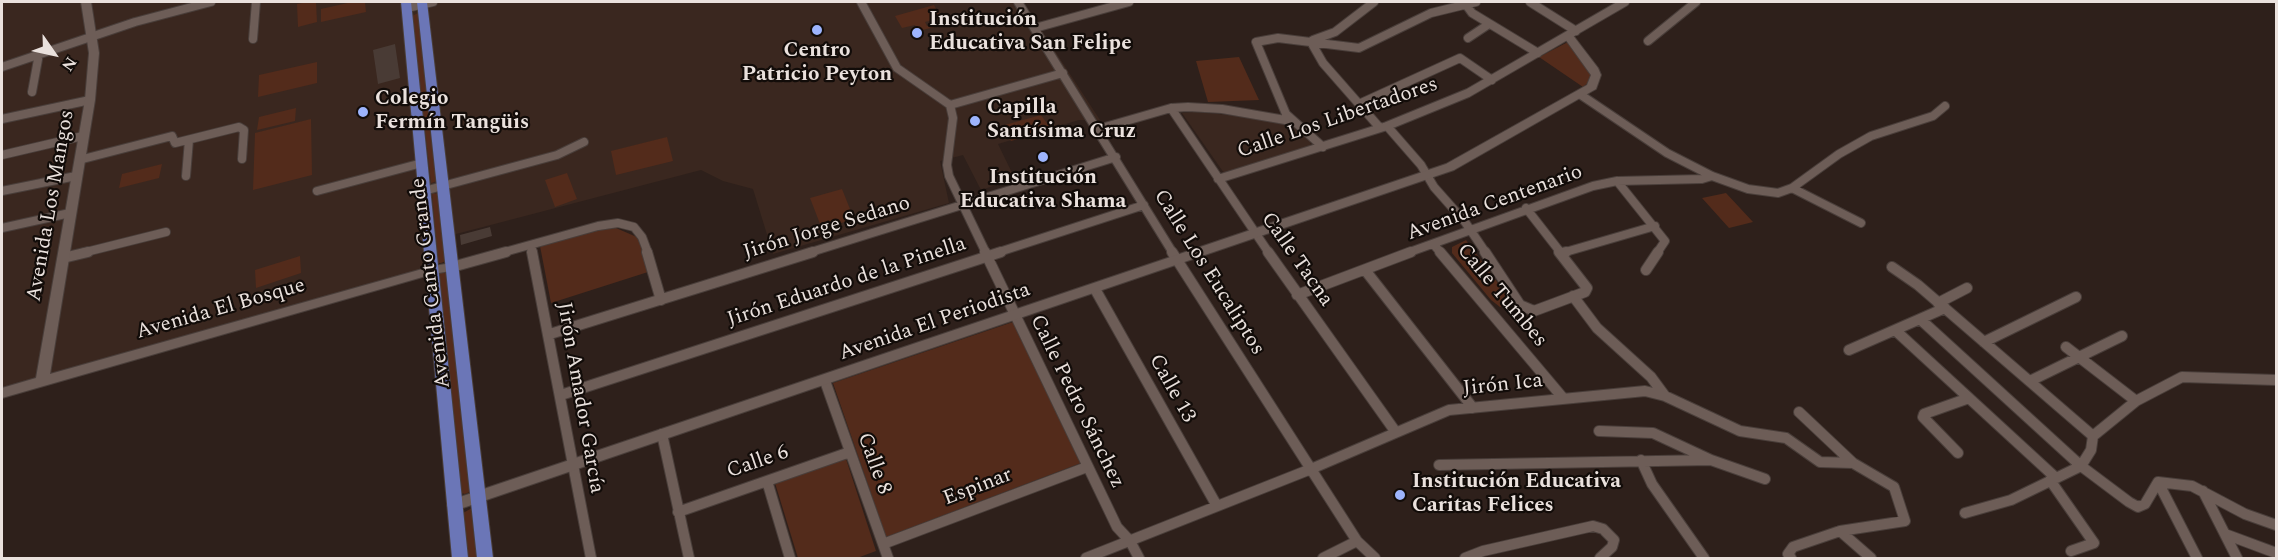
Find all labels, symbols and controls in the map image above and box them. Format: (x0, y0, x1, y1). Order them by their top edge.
place label: Institución Educativa San Felipe (929, 8, 1132, 58)
marker: Centro Patricio Peyton (810, 23, 824, 37)
north arrow (24, 24, 84, 84)
marker: Institución Educativa San Felipe (910, 26, 924, 40)
place label: Centro Patricio Peyton (742, 39, 892, 89)
text: N (55, 52, 83, 76)
street label: Calle Los Libertadores (1234, 73, 1442, 165)
place label: Colegio Fermín Tangüis (375, 87, 529, 137)
place label: Capilla Santísima Cruz (987, 96, 1136, 146)
marker: Colegio Fermín Tangüis (356, 105, 370, 119)
street label: Avenida Los Mangos (23, 108, 81, 304)
marker: Capilla Santísima Cruz (968, 114, 982, 128)
marker: Institución Educativa Shama (1036, 150, 1050, 164)
street label: Avenida Centenario (1404, 161, 1586, 247)
place label: Institución Educativa Shama (960, 166, 1126, 216)
street label: Avenida Canto Grande (407, 176, 457, 390)
street label: Calle Los Eucaliptos (1147, 186, 1269, 360)
street label: Jirón Jorge Sedano (741, 192, 913, 266)
street label: Calle Tacna (1254, 208, 1338, 312)
street label: Jirón Eduardo de la Pinella (724, 232, 970, 334)
street label: Calle Tumbes (1450, 239, 1552, 353)
street label: Avenida El Bosque (134, 274, 308, 346)
street label: Avenida El Periodista (836, 278, 1034, 368)
street label: Jirón Amador García (550, 300, 608, 496)
street label: Calle Pedro Sánchez (1023, 311, 1129, 493)
street label: Calle 13 (1142, 350, 1200, 428)
street label: Jirón Ica (1462, 369, 1544, 403)
street label: Calle 8 (850, 430, 896, 498)
street label: Calle 6 (724, 441, 792, 485)
street label: Espinar (940, 463, 1016, 513)
place label: Institución Educativa Caritas Felices (1412, 470, 1621, 520)
marker: Institución Educativa Caritas Felices (1393, 488, 1407, 502)

